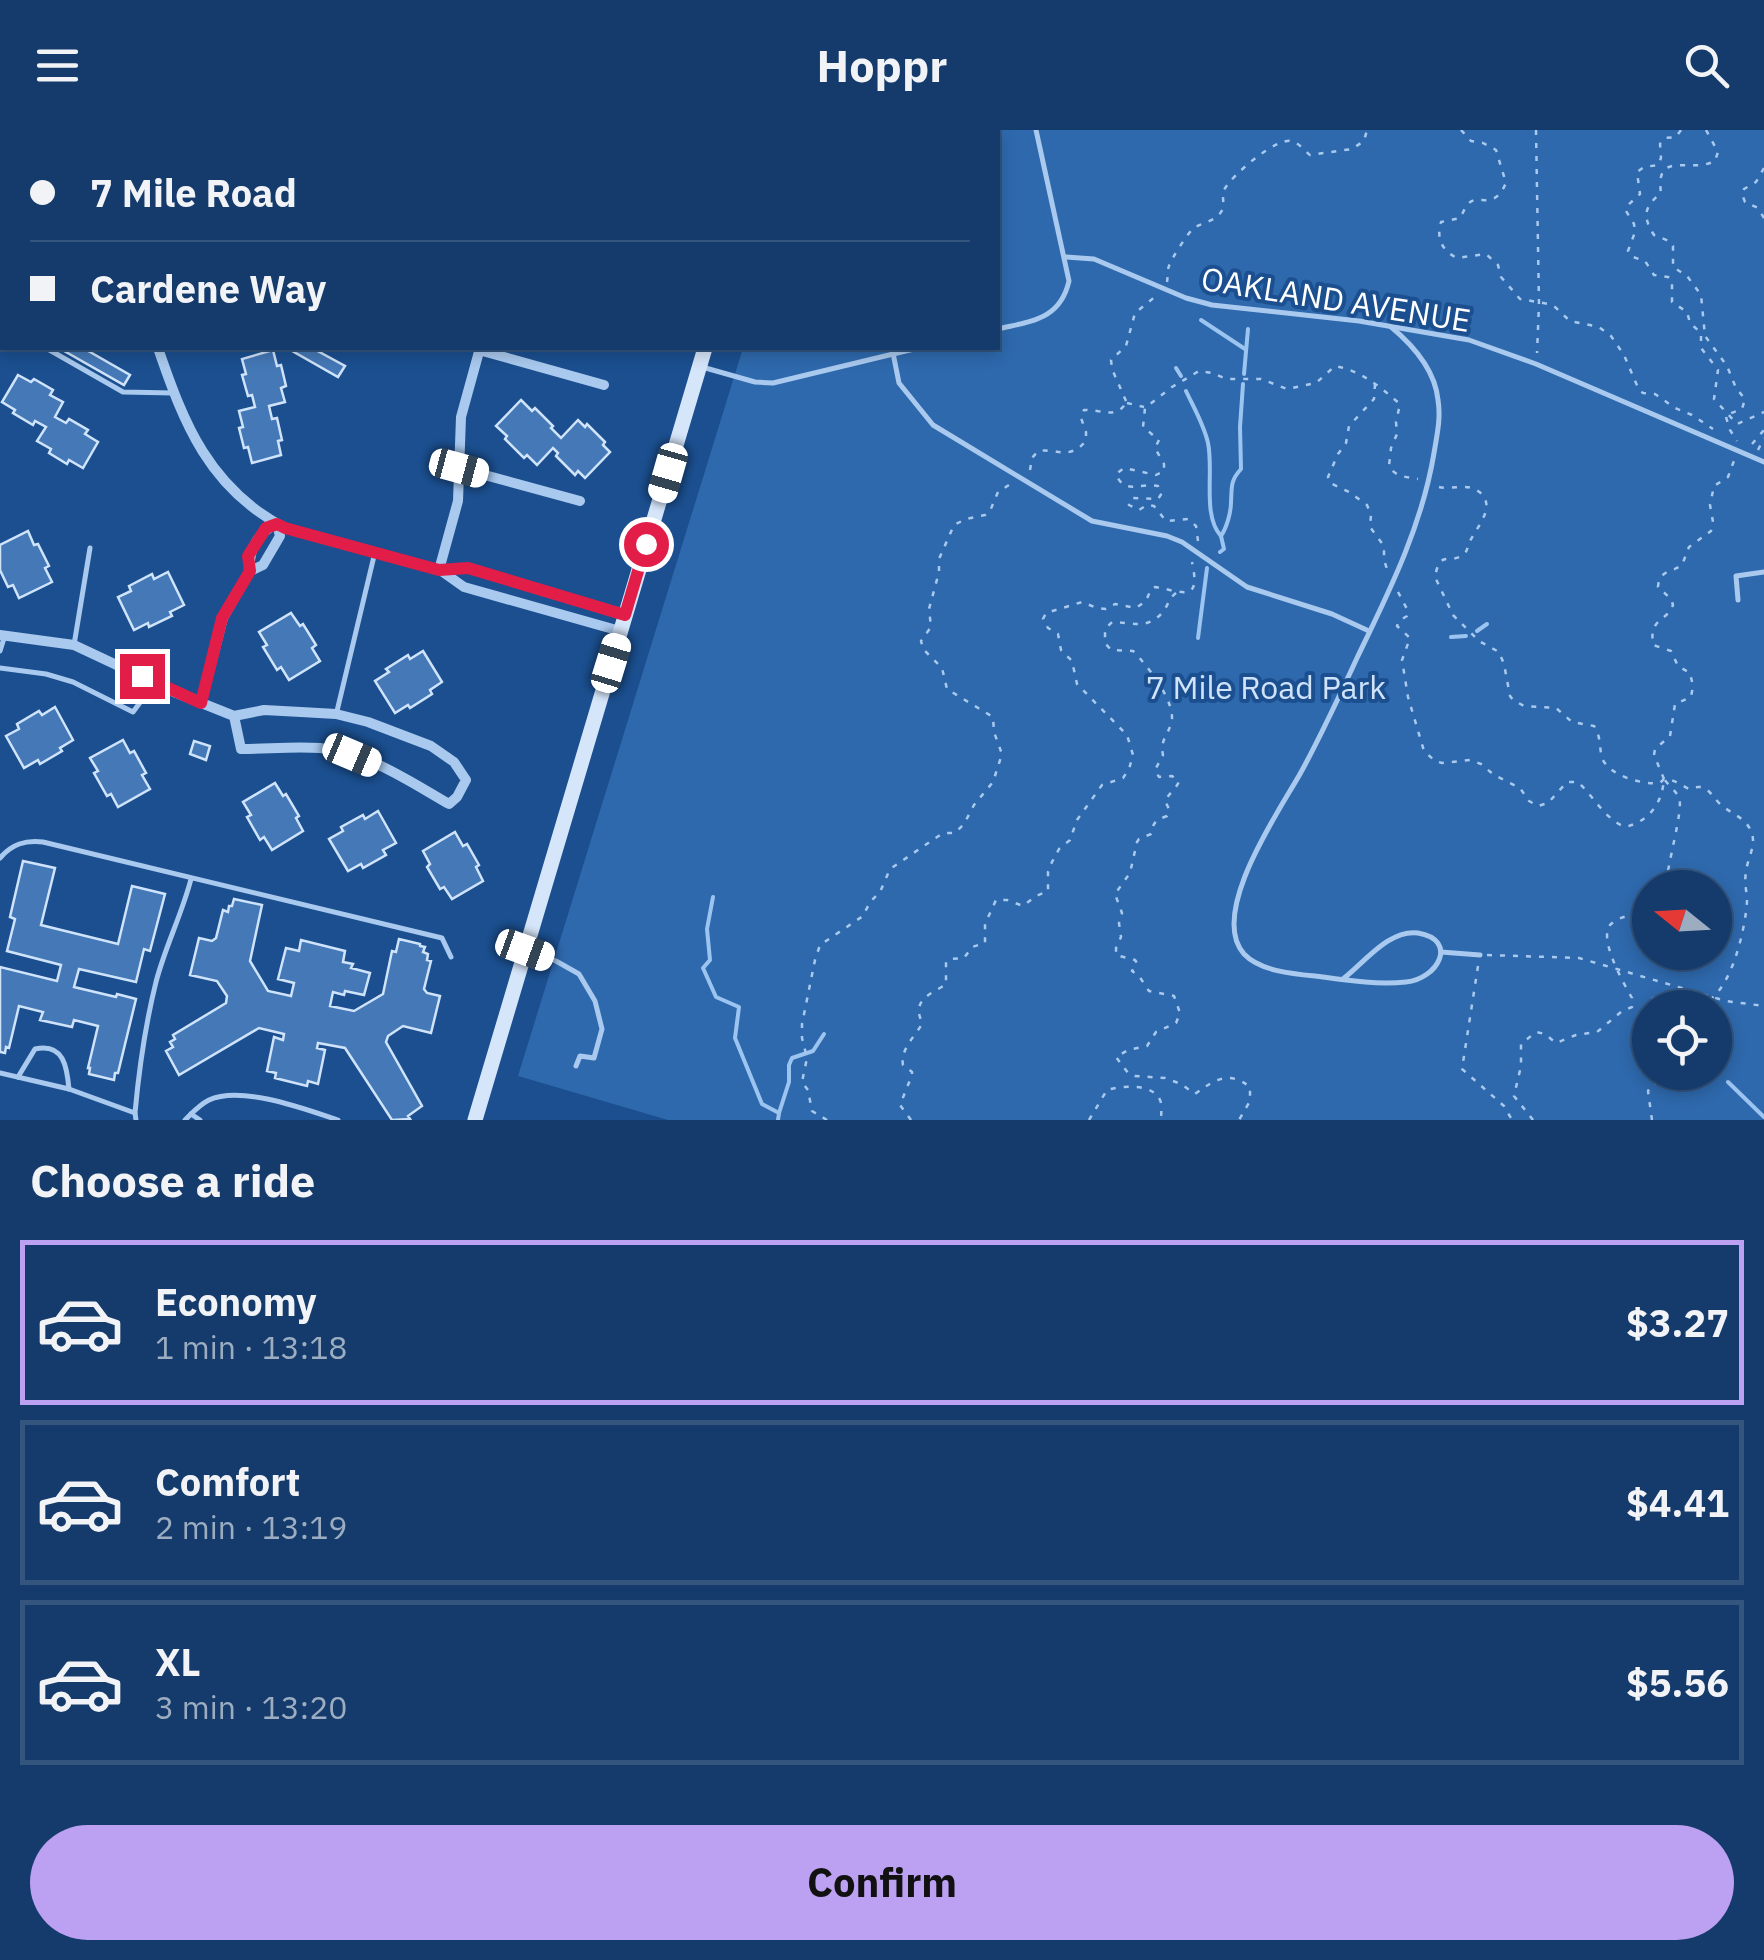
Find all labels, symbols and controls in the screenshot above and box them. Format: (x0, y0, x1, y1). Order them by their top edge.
text: Hoppr (817, 36, 947, 94)
icon: menu (30, 38, 85, 93)
icon: search (1679, 38, 1734, 93)
text: 7 Mile Road (90, 168, 297, 217)
street label: OAKLAND AVENUE (1198, 257, 1474, 341)
text: Cardene Way (90, 264, 326, 313)
car (645, 440, 691, 506)
car (426, 446, 492, 490)
route start (624, 522, 669, 567)
car (588, 630, 634, 696)
route end (120, 654, 165, 699)
park label: 7 Mile Road Park (1146, 666, 1386, 708)
car (319, 729, 385, 781)
north arrow (1632, 870, 1732, 970)
map controls (1632, 870, 1732, 1090)
car (492, 926, 558, 974)
button: locate (1632, 990, 1732, 1090)
text: Choose a ride (30, 1151, 315, 1209)
text: Economy (155, 1277, 317, 1326)
icon: car (35, 1278, 125, 1368)
text: $3.27 (1626, 1298, 1729, 1347)
text: 1 min · 13:18 (155, 1326, 348, 1368)
text: Comfort (155, 1457, 300, 1506)
icon: car (35, 1458, 125, 1548)
text: $4.41 (1626, 1478, 1729, 1527)
text: 2 min · 13:19 (155, 1506, 348, 1548)
text: XL (155, 1637, 201, 1686)
icon: car (35, 1638, 125, 1728)
text: $5.56 (1626, 1658, 1729, 1707)
text: 3 min · 13:20 (155, 1686, 348, 1728)
button: Confirm (30, 1825, 1734, 1940)

